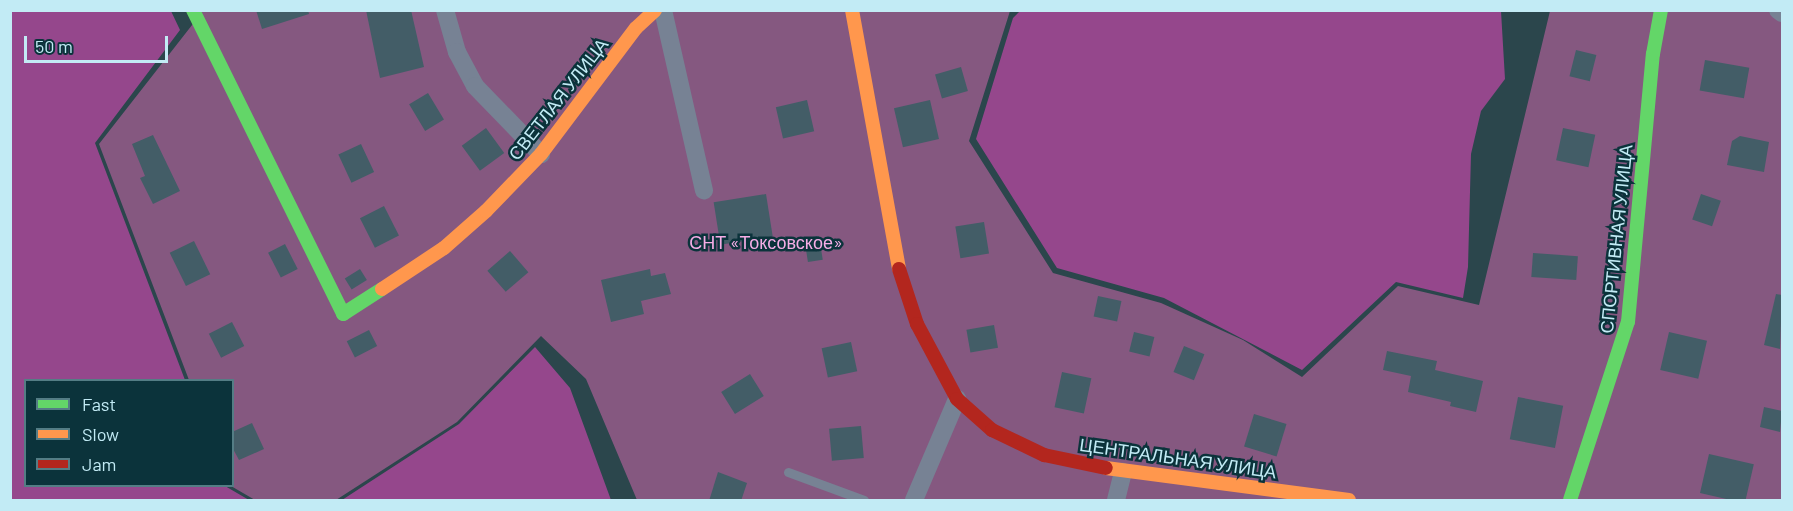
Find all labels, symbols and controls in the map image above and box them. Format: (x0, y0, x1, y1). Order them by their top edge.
scale bar (27, 24, 171, 62)
street label: СВЕТЛАЯ УЛИЦА (504, 34, 612, 164)
text: 50 m (35, 35, 73, 57)
street label: СПОРТИВНАЯ УЛИЦА (1595, 144, 1637, 334)
park label: СНТ «Токсовское» (689, 231, 843, 253)
legend (24, 379, 234, 487)
text: Fast (82, 393, 116, 415)
text: Slow (82, 423, 119, 445)
street label: ЦЕНТРАЛЬНАЯ УЛИЦА (1078, 433, 1278, 483)
text: Jam (82, 453, 116, 475)

